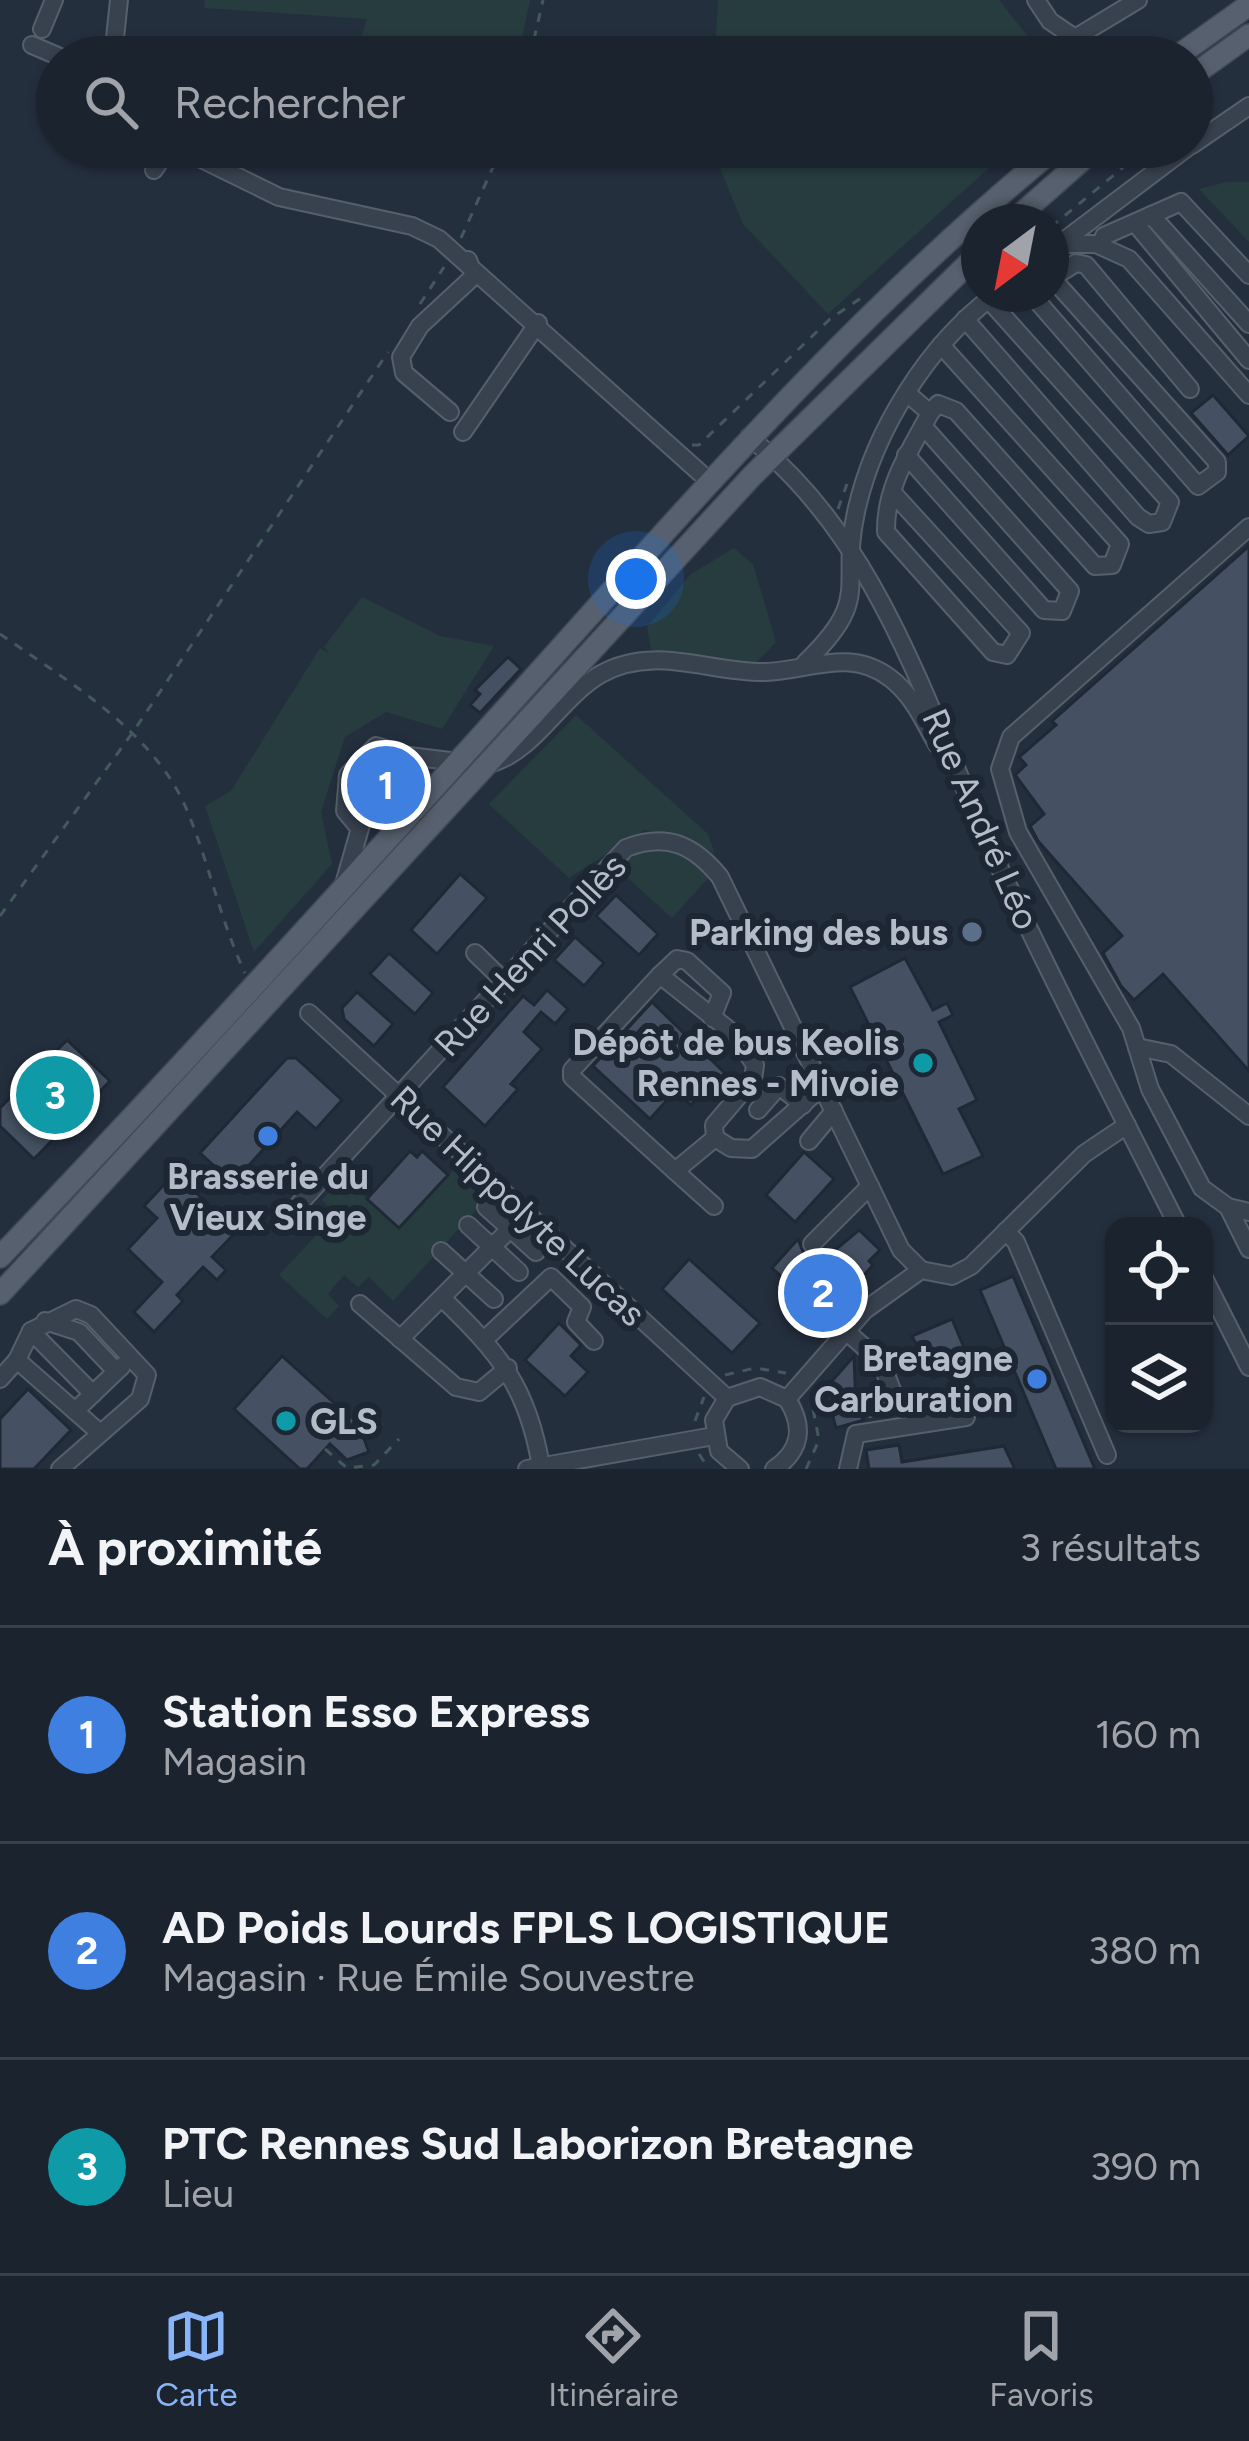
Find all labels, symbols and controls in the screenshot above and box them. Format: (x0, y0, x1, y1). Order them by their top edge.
search box (36, 36, 1213, 168)
icon: search (78, 69, 144, 135)
text: Rechercher (174, 75, 405, 129)
north arrow (961, 204, 1069, 312)
your location (606, 549, 666, 609)
street label: Rue André Léo (913, 702, 1049, 936)
pin: 1 (347, 740, 425, 830)
street label: Rue Henri Pollès (425, 845, 635, 1065)
place label: Parking des bus (689, 911, 948, 954)
marker: Parking des bus (959, 919, 985, 945)
place label: Dépôt de bus Keolis Rennes - Mivoie (572, 1021, 899, 1105)
pin: 3 (16, 1050, 94, 1140)
marker: Dépôt de bus Keolis Rennes - Mivoie (910, 1050, 936, 1076)
street label: Rue Hippolyte Lucas (382, 1077, 654, 1335)
marker: Brasserie du Vieux Singe (255, 1123, 281, 1149)
place label: Brasserie du Vieux Singe (167, 1155, 369, 1239)
map controls (1105, 1217, 1213, 1433)
button: locate (1105, 1217, 1213, 1325)
pin: 2 (784, 1248, 862, 1338)
button: layers (1105, 1325, 1213, 1433)
place label: Bretagne Carburation (814, 1337, 1013, 1421)
marker: Bretagne Carburation (1024, 1366, 1050, 1392)
place label: GLS (310, 1400, 378, 1443)
marker: GLS (273, 1408, 299, 1434)
text: À proximité (48, 1517, 322, 1578)
text: 3 résultats (1020, 1524, 1201, 1571)
text: Station Esso Express (162, 1684, 590, 1738)
text: 1 (79, 1711, 95, 1758)
text: 160 m (1095, 1711, 1201, 1758)
text: Magasin (162, 1738, 307, 1785)
text: AD Poids Lourds FPLS LOGISTIQUE (162, 1900, 890, 1954)
text: 2 (76, 1927, 98, 1974)
text: 380 m (1088, 1927, 1201, 1974)
text: Magasin · Rue Émile Souvestre (162, 1954, 695, 2001)
text: PTC Rennes Sud Laborizon Bretagne (162, 2116, 913, 2170)
text: 3 (76, 2143, 98, 2190)
text: 390 m (1090, 2143, 1201, 2190)
text: Lieu (162, 2170, 234, 2217)
tab: Carte (155, 2303, 238, 2414)
tab: Itinéraire (548, 2303, 679, 2414)
tab: Favoris (989, 2303, 1094, 2414)

